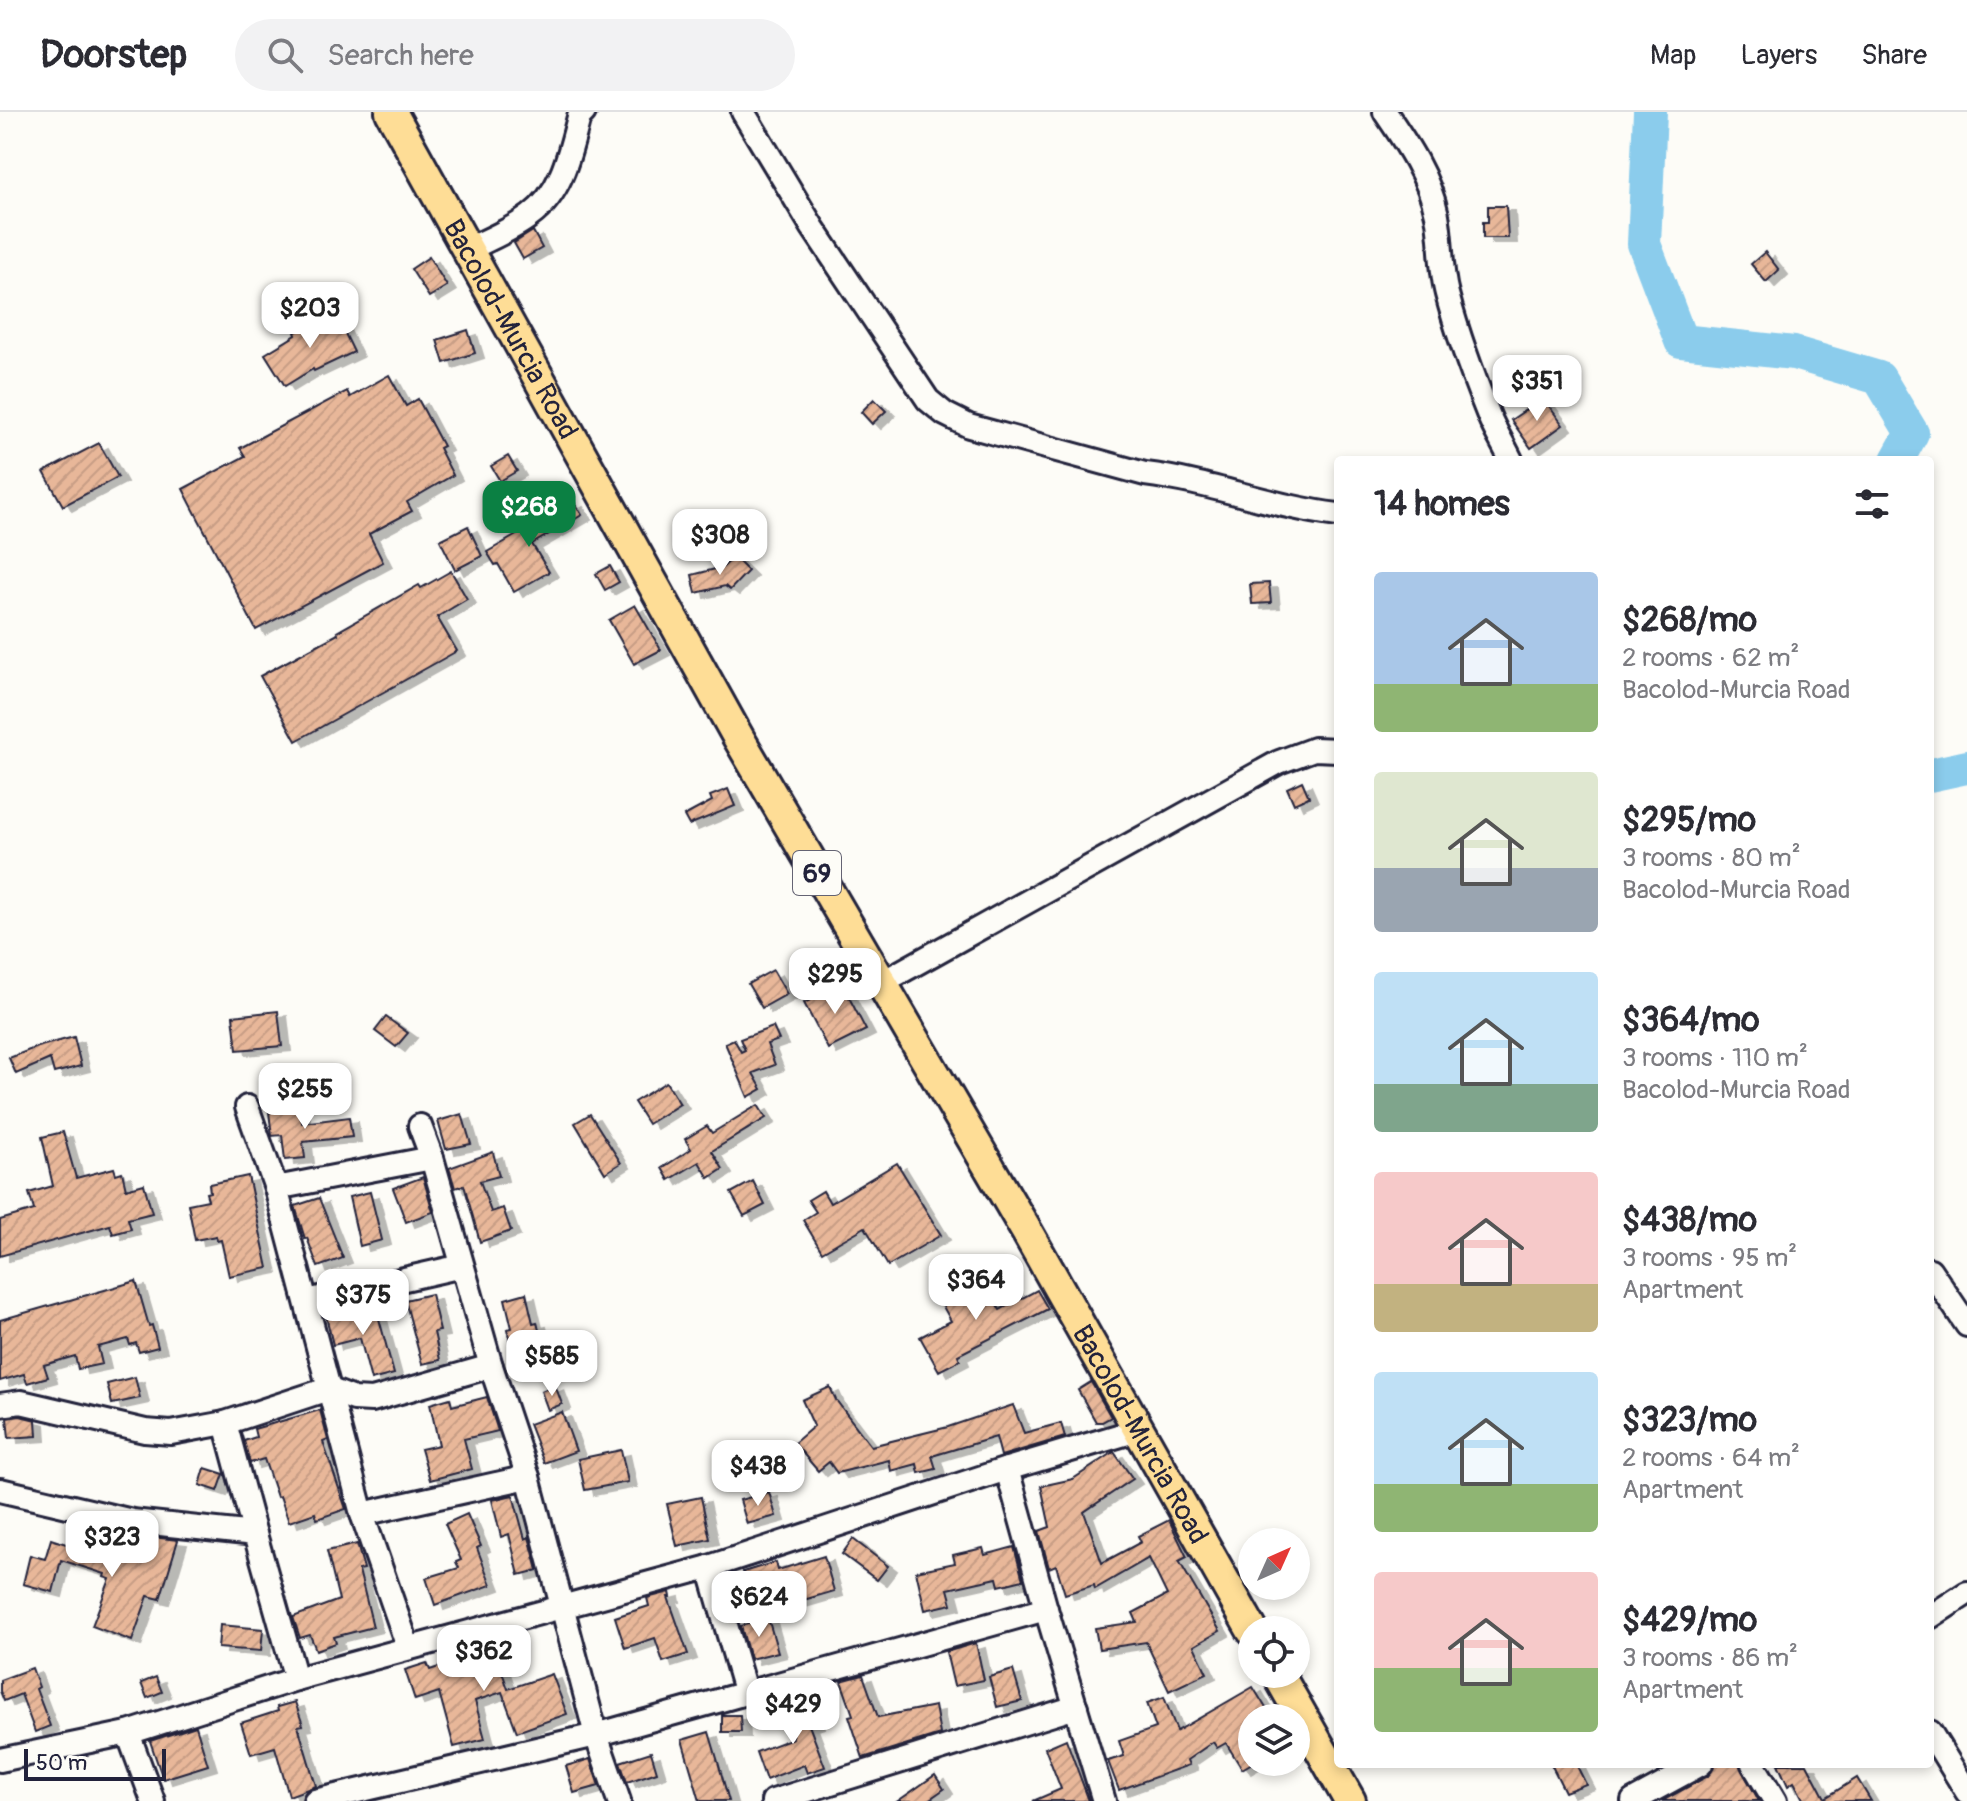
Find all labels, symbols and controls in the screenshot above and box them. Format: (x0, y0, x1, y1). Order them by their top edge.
search box (235, 19, 795, 91)
text: Doorstep (40, 31, 187, 79)
icon: search (263, 33, 307, 77)
text: Search here (327, 37, 474, 74)
text: Map (1650, 38, 1696, 73)
text: Layers (1740, 38, 1817, 73)
text: Share (1861, 38, 1927, 73)
street label: Bacolod-Murcia Road (435, 213, 585, 446)
pin: $203 (263, 282, 357, 350)
text: $203 (280, 292, 340, 324)
pin: $351 (1490, 355, 1584, 423)
text: $351 (1511, 365, 1563, 397)
pin: $268 (482, 481, 576, 549)
icon: filters (1850, 482, 1894, 526)
text: 14 homes (1374, 483, 1510, 526)
text: $268 (501, 491, 557, 523)
pin: $308 (673, 509, 767, 577)
text: $308 (690, 519, 750, 551)
text: $268/mo (1622, 599, 1757, 642)
icon: home (1438, 604, 1534, 700)
text: 2 rooms · 62 m² (1622, 642, 1799, 674)
text: Bacolod-Murcia Road (1622, 674, 1850, 706)
text: $295/mo (1622, 799, 1756, 842)
icon: home (1438, 804, 1534, 900)
text: 3 rooms · 80 m² (1622, 842, 1801, 874)
road number: 69 (793, 851, 841, 895)
text: Bacolod-Murcia Road (1622, 874, 1850, 906)
pin: $295 (788, 948, 882, 1016)
text: $295 (807, 958, 863, 990)
text: $364/mo (1622, 999, 1760, 1042)
icon: home (1438, 1004, 1534, 1100)
text: 3 rooms · 110 m² (1622, 1042, 1808, 1074)
pin: $255 (258, 1063, 352, 1131)
text: $255 (277, 1073, 333, 1105)
text: Bacolod-Murcia Road (1622, 1074, 1850, 1106)
text: $438/mo (1622, 1199, 1757, 1242)
icon: home (1438, 1204, 1534, 1300)
text: 3 rooms · 95 m² (1622, 1242, 1797, 1274)
pin: $364 (929, 1254, 1023, 1322)
text: $364 (947, 1264, 1005, 1296)
pin: $375 (316, 1269, 410, 1337)
text: Apartment (1622, 1274, 1743, 1306)
text: $375 (335, 1279, 391, 1311)
street label: Bacolod-Murcia Road (1064, 1319, 1216, 1550)
pin: $585 (505, 1330, 599, 1398)
text: $585 (524, 1340, 580, 1372)
text: $323/mo (1622, 1399, 1757, 1442)
icon: home (1438, 1404, 1534, 1500)
pin: $438 (711, 1440, 805, 1508)
text: 2 rooms · 64 m² (1622, 1442, 1800, 1474)
text: $438 (730, 1450, 786, 1482)
text: Apartment (1622, 1474, 1743, 1506)
pin: $323 (65, 1511, 159, 1579)
text: $323 (84, 1521, 140, 1553)
north arrow (1238, 1528, 1310, 1600)
map controls (1238, 1528, 1310, 1776)
pin: $624 (712, 1571, 806, 1639)
text: $624 (730, 1581, 788, 1613)
text: $429/mo (1622, 1599, 1757, 1642)
icon: home (1438, 1604, 1534, 1700)
button: locate (1238, 1616, 1310, 1688)
pin: $362 (437, 1625, 531, 1693)
text: $362 (455, 1635, 513, 1667)
text: 3 rooms · 86 m² (1622, 1642, 1798, 1674)
text: Apartment (1622, 1674, 1743, 1706)
pin: $429 (746, 1678, 840, 1746)
text: $429 (764, 1688, 822, 1720)
button: layers (1238, 1704, 1310, 1776)
scale bar (24, 1745, 166, 1781)
text: 50 m (36, 1749, 87, 1777)

